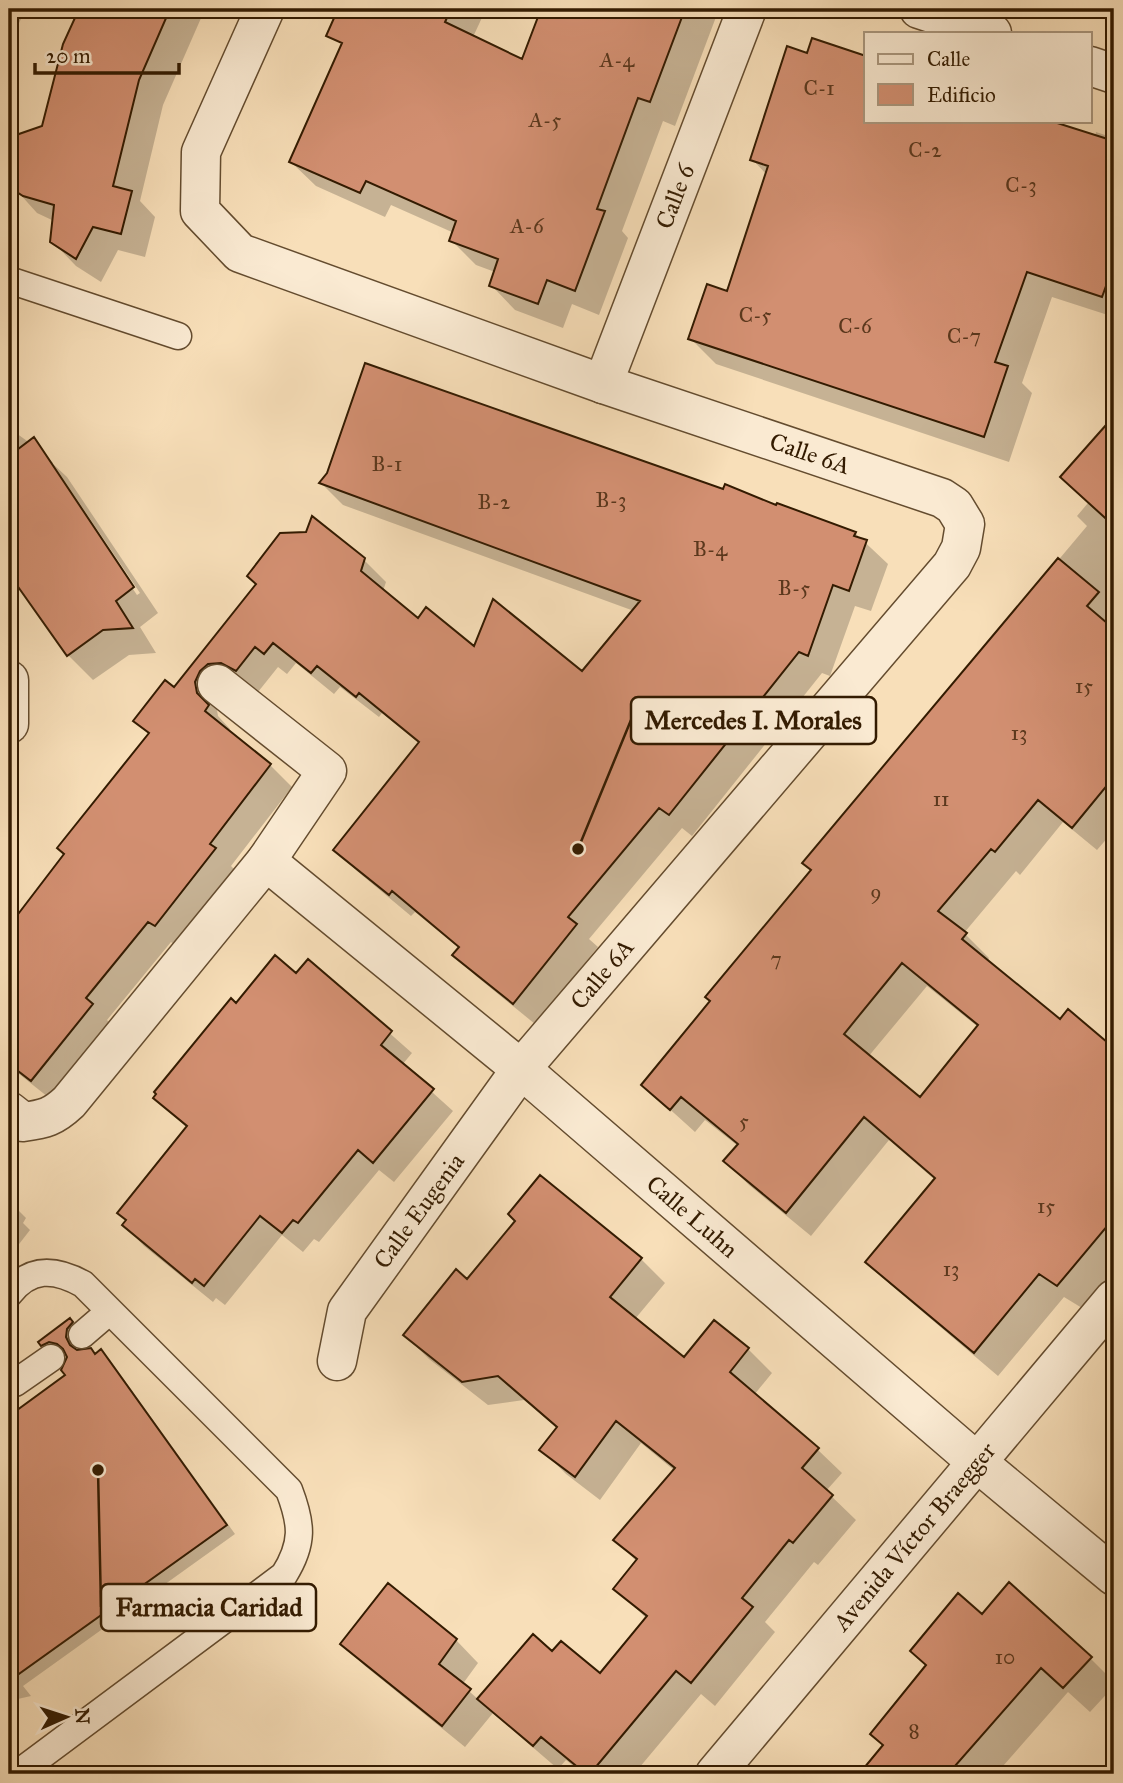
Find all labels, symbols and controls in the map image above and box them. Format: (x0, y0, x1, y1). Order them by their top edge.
scale bar (35, 32, 178, 76)
legend (864, 32, 1092, 122)
text: 20 m (46, 43, 91, 69)
text: Calle (927, 46, 970, 72)
house number: A-4 (599, 47, 636, 73)
house number: C-1 (803, 75, 835, 101)
text: Edificio (927, 82, 996, 108)
house number: A-5 (528, 107, 561, 133)
house number: C-2 (908, 137, 942, 163)
street label: Calle 6 (649, 159, 701, 233)
house number: C-3 (1005, 172, 1037, 198)
house number: A-6 (509, 213, 545, 239)
house number: C-5 (739, 302, 772, 328)
house number: C-6 (838, 313, 873, 339)
house number: C-7 (947, 323, 981, 349)
street label: Calle 6A (766, 426, 854, 481)
house number: B-1 (372, 451, 402, 477)
house number: B-3 (596, 487, 626, 513)
house number: B-2 (478, 489, 511, 515)
house number: B-4 (693, 536, 728, 562)
house number: B-5 (778, 575, 810, 601)
house number: 15 (1075, 673, 1093, 699)
callout: Mercedes I. Morales (631, 697, 876, 744)
text: Mercedes I. Morales (644, 704, 862, 736)
house number: 13 (1011, 720, 1027, 746)
house number: 11 (933, 786, 949, 812)
house number: 9 (870, 879, 882, 905)
street label: Calle 6A (564, 933, 640, 1015)
house number: 7 (770, 946, 782, 972)
house number: 5 (739, 1108, 749, 1134)
street label: Calle Eugenia (367, 1147, 471, 1275)
street label: Calle Luhn (640, 1169, 744, 1264)
house number: 15 (1037, 1193, 1055, 1219)
house number: 13 (943, 1256, 959, 1282)
street label: Avenida Víctor Braegger (826, 1436, 1002, 1638)
callout: Farmacia Caridad (101, 1584, 316, 1631)
text: Farmacia Caridad (115, 1591, 304, 1623)
house number: 10 (995, 1644, 1015, 1670)
north arrow (32, 1682, 102, 1752)
text: N (71, 1707, 94, 1725)
house number: 8 (908, 1718, 920, 1744)

